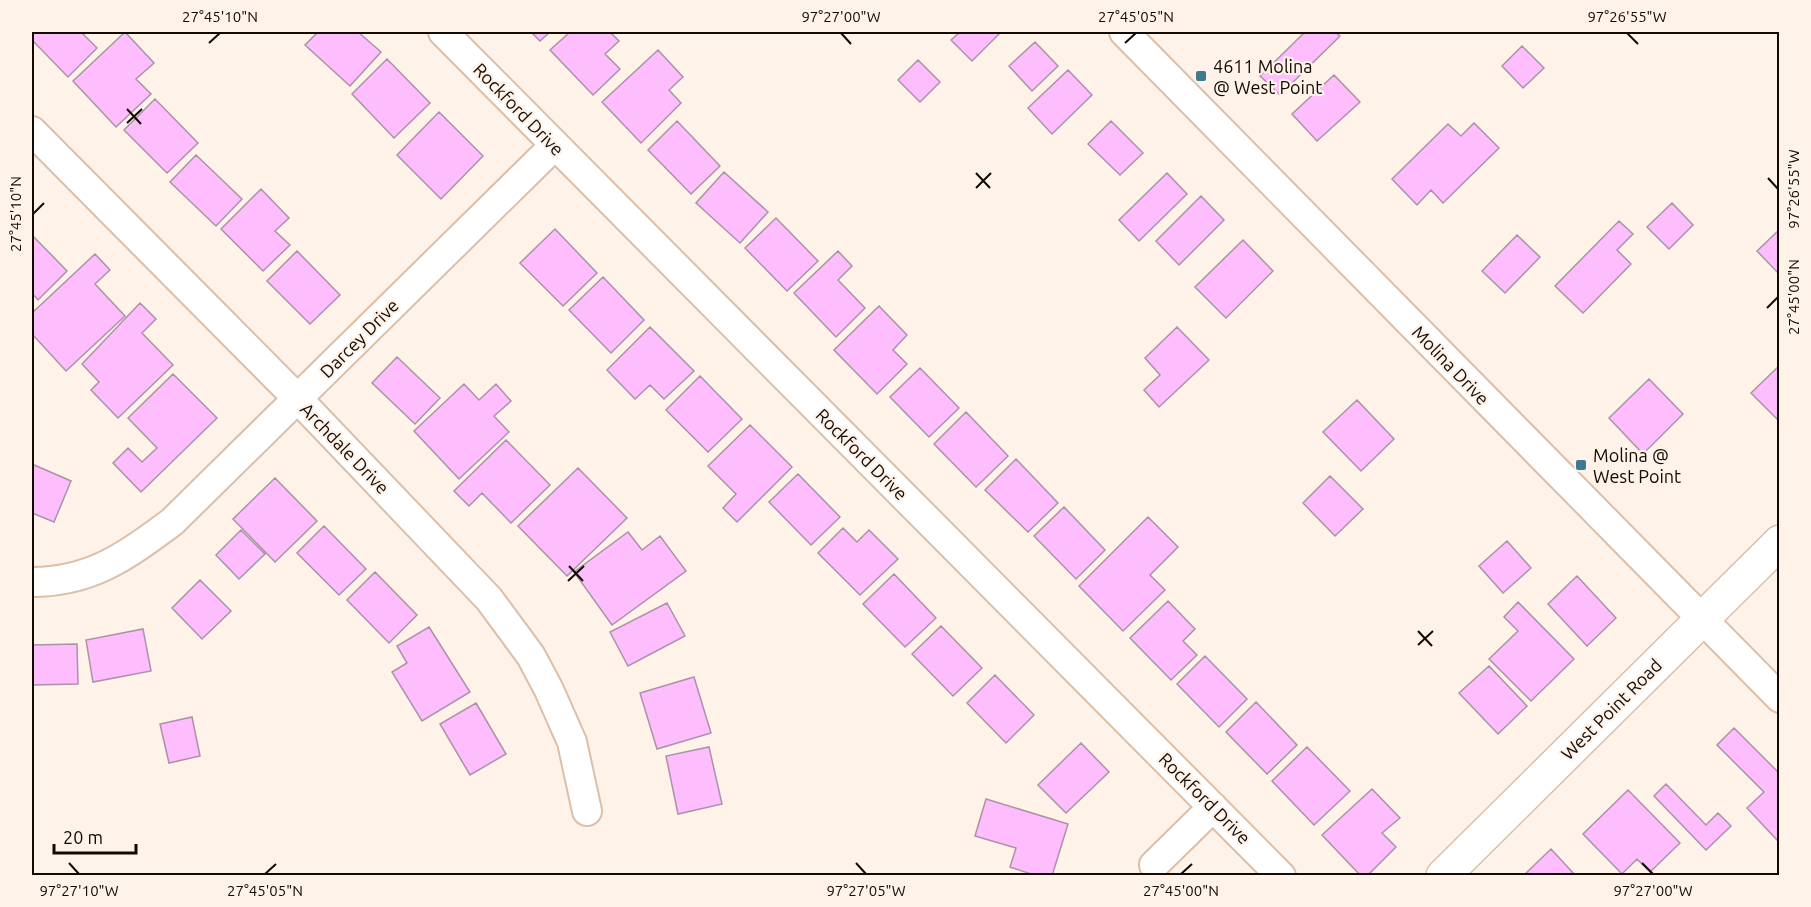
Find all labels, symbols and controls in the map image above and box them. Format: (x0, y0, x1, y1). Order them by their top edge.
text: 27°45'10"N (182, 8, 258, 25)
text: 97°27'00"W (801, 8, 881, 25)
text: 27°45'05"N (1098, 8, 1174, 25)
text: 97°26'55"W (1587, 8, 1667, 25)
place label: 4611 Molina @ West Point (1213, 56, 1322, 97)
street label: Rockford Drive (470, 59, 568, 159)
marker: 4611 Molina @ West Point (1194, 69, 1208, 83)
text: 97°26'55"W (1785, 149, 1802, 229)
text: 27°45'10"N (7, 176, 24, 252)
text: 27°45'00"N (1785, 259, 1802, 335)
street label: Darcey Drive (316, 295, 402, 381)
street label: Molina Drive (1409, 322, 1493, 408)
street label: Archdale Drive (297, 399, 393, 497)
street label: Rockford Drive (812, 404, 912, 504)
place label: Molina @ West Point (1593, 445, 1681, 486)
marker: Molina @ West Point (1574, 458, 1588, 472)
street label: West Point Road (1557, 655, 1665, 763)
street label: Rockford Drive (1155, 748, 1255, 848)
scale bar (54, 817, 136, 855)
text: 20 m (63, 827, 103, 847)
text: 97°27'10"W (39, 882, 119, 899)
text: 27°45'05"N (227, 882, 303, 899)
text: 97°27'05"W (826, 882, 906, 899)
text: 27°45'00"N (1143, 882, 1219, 899)
text: 97°27'00"W (1613, 882, 1693, 899)

